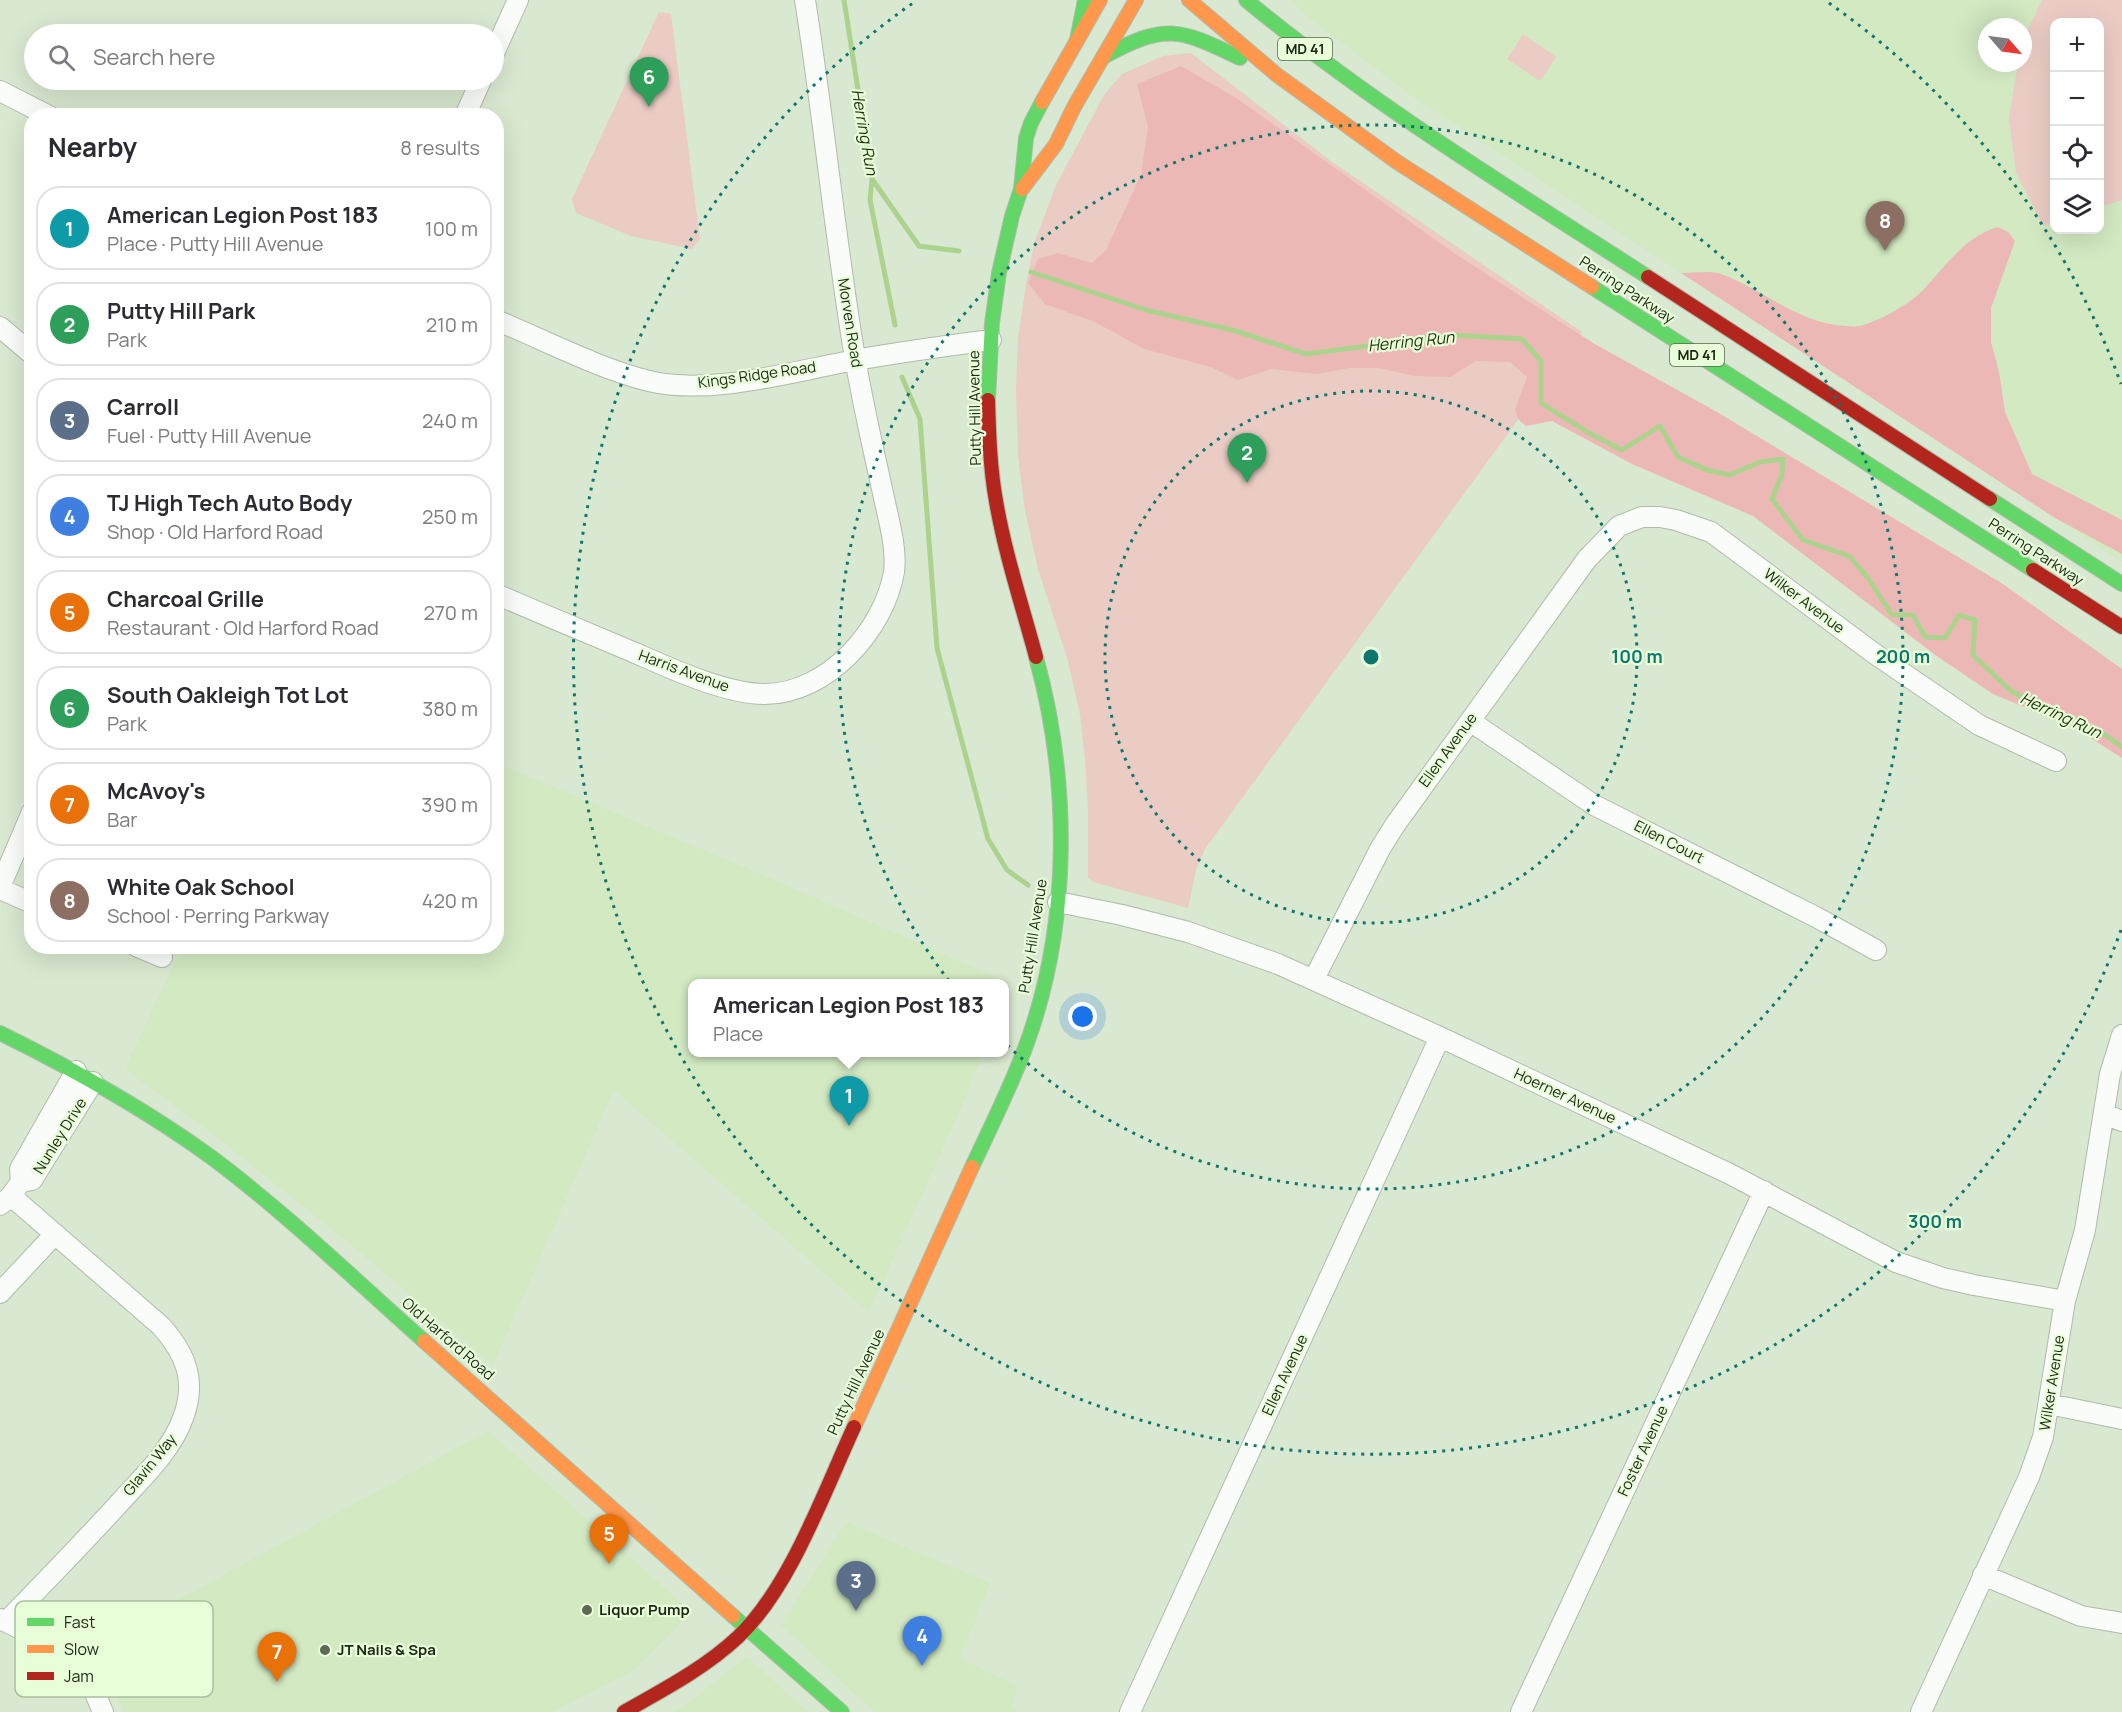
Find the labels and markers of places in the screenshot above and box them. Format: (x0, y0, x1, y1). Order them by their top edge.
pin: 6 (630, 57, 668, 107)
pin: 8 (1866, 202, 1904, 251)
pin: 2 (1228, 434, 1266, 483)
centre of rings (1361, 647, 1381, 667)
pin: 1 (830, 1076, 868, 1126)
pin: 5 (590, 1514, 628, 1564)
pin: 3 (836, 1562, 876, 1611)
place label: Liquor Pump (599, 1599, 690, 1620)
marker: Liquor Pump (580, 1603, 594, 1617)
pin: 4 (902, 1616, 942, 1666)
pin: 7 (258, 1632, 296, 1682)
place label: JT Nails & Spa (337, 1639, 436, 1660)
marker: JT Nails & Spa (318, 1643, 332, 1657)

